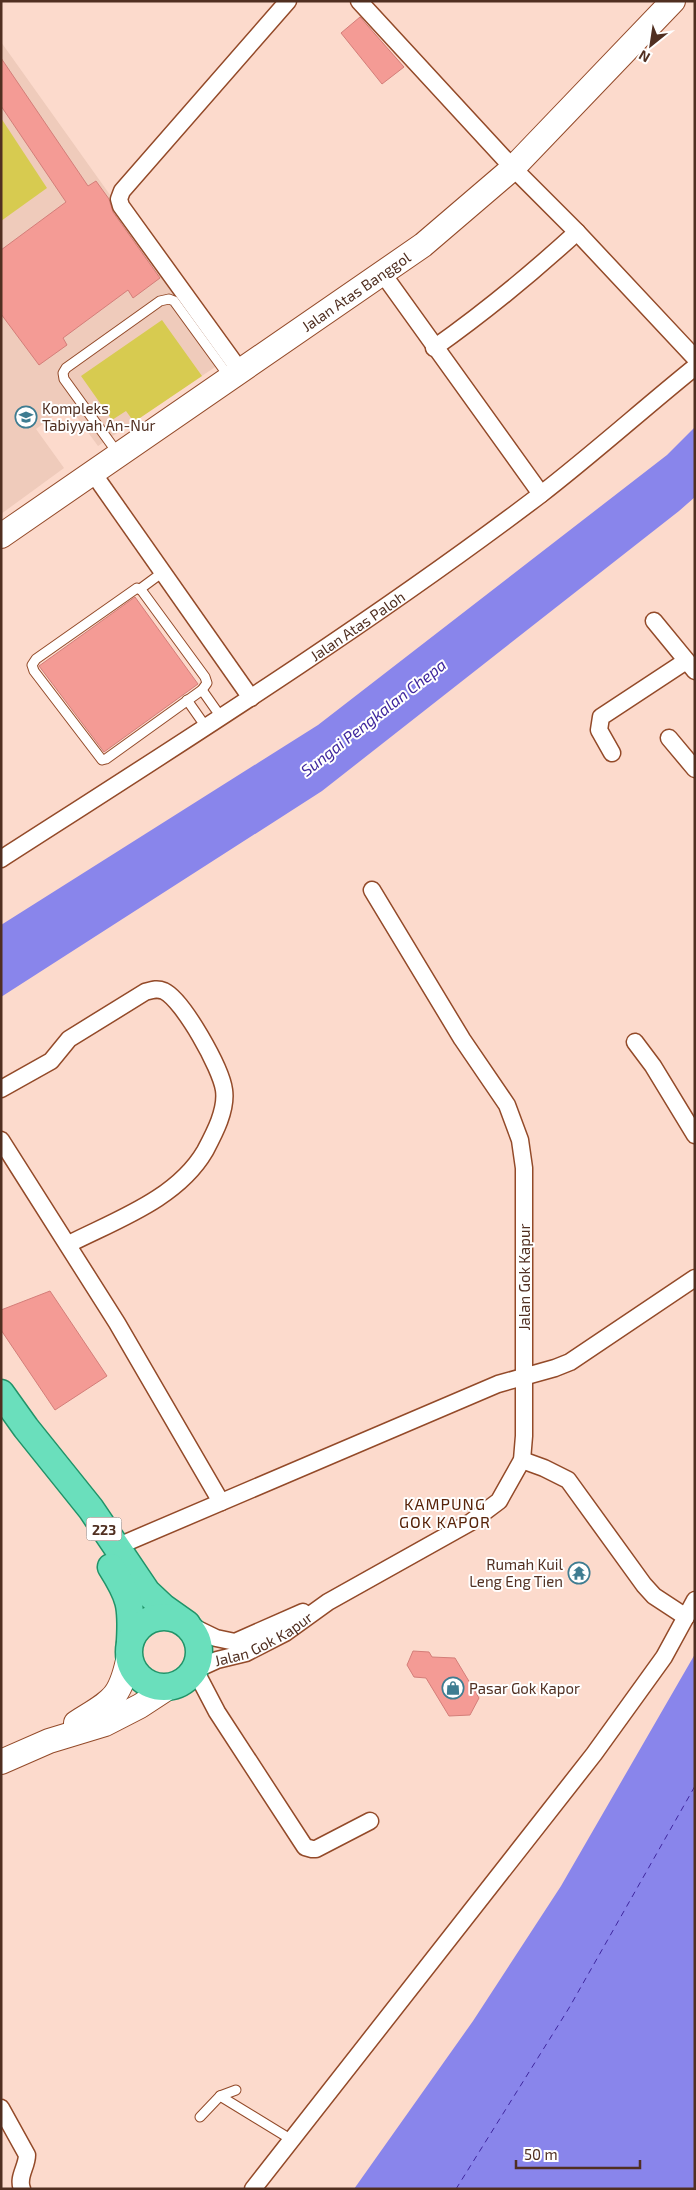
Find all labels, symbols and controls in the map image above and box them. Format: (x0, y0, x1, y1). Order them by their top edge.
north arrow (626, 20, 676, 70)
text: N (636, 47, 653, 67)
street label: Jalan Atas Banggol (298, 247, 414, 335)
place label: Kompleks Tabiyyah An-Nur (42, 399, 155, 434)
school or university icon: Kompleks Tabiyyah An-Nur (14, 405, 38, 429)
street label: Jalan Atas Paloh (307, 587, 408, 664)
water label: Sungai Pengkalan Chepa (297, 654, 449, 780)
street label: Jalan Gok Kapur (515, 1223, 533, 1331)
district label: KAMPUNG GOK KAPOR (399, 1494, 491, 1531)
road number: 223 (86, 1518, 122, 1540)
place label: Rumah Kuil Leng Eng Tien (469, 1555, 564, 1590)
temple icon: Rumah Kuil Leng Eng Tien (567, 1561, 591, 1585)
street label: Jalan Gok Kapur (212, 1607, 316, 1669)
shop icon: Pasar Gok Kapor (441, 1676, 465, 1700)
place label: Pasar Gok Kapor (469, 1679, 580, 1697)
scale bar (516, 2138, 640, 2170)
text: 50 m (524, 2145, 558, 2163)

